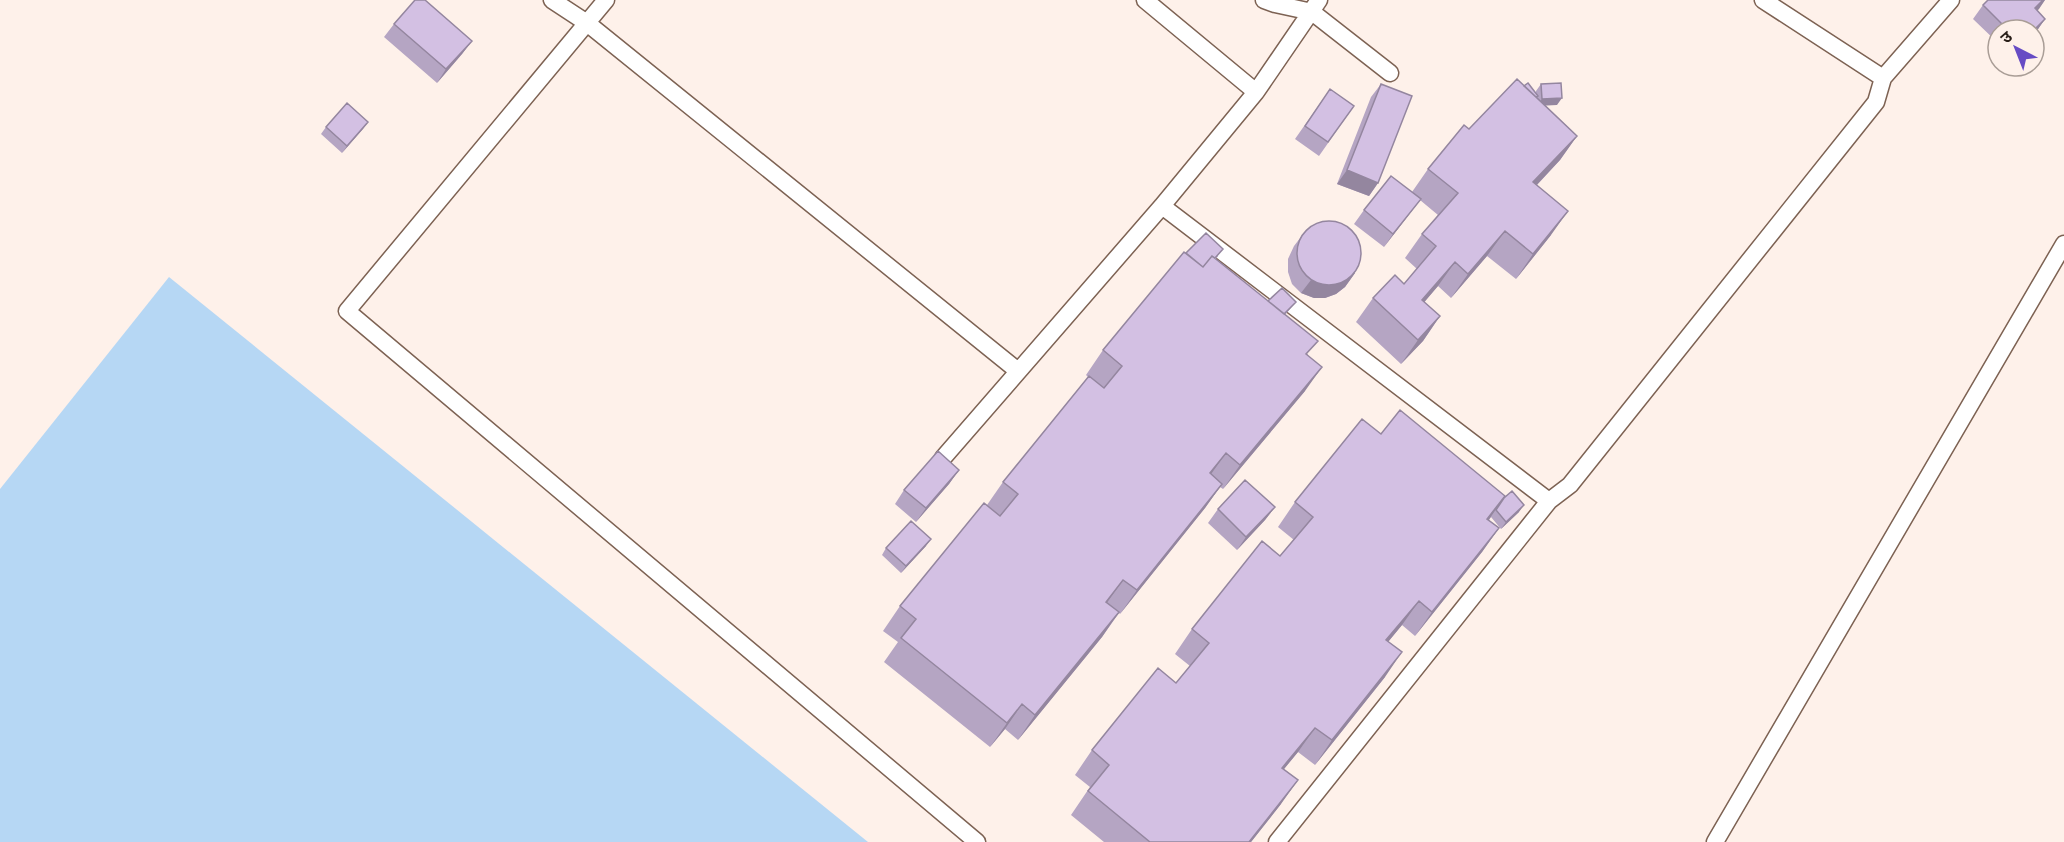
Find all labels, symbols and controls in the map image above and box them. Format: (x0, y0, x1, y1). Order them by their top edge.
north arrow (1986, 18, 2046, 78)
text: उ (1996, 27, 2016, 47)

